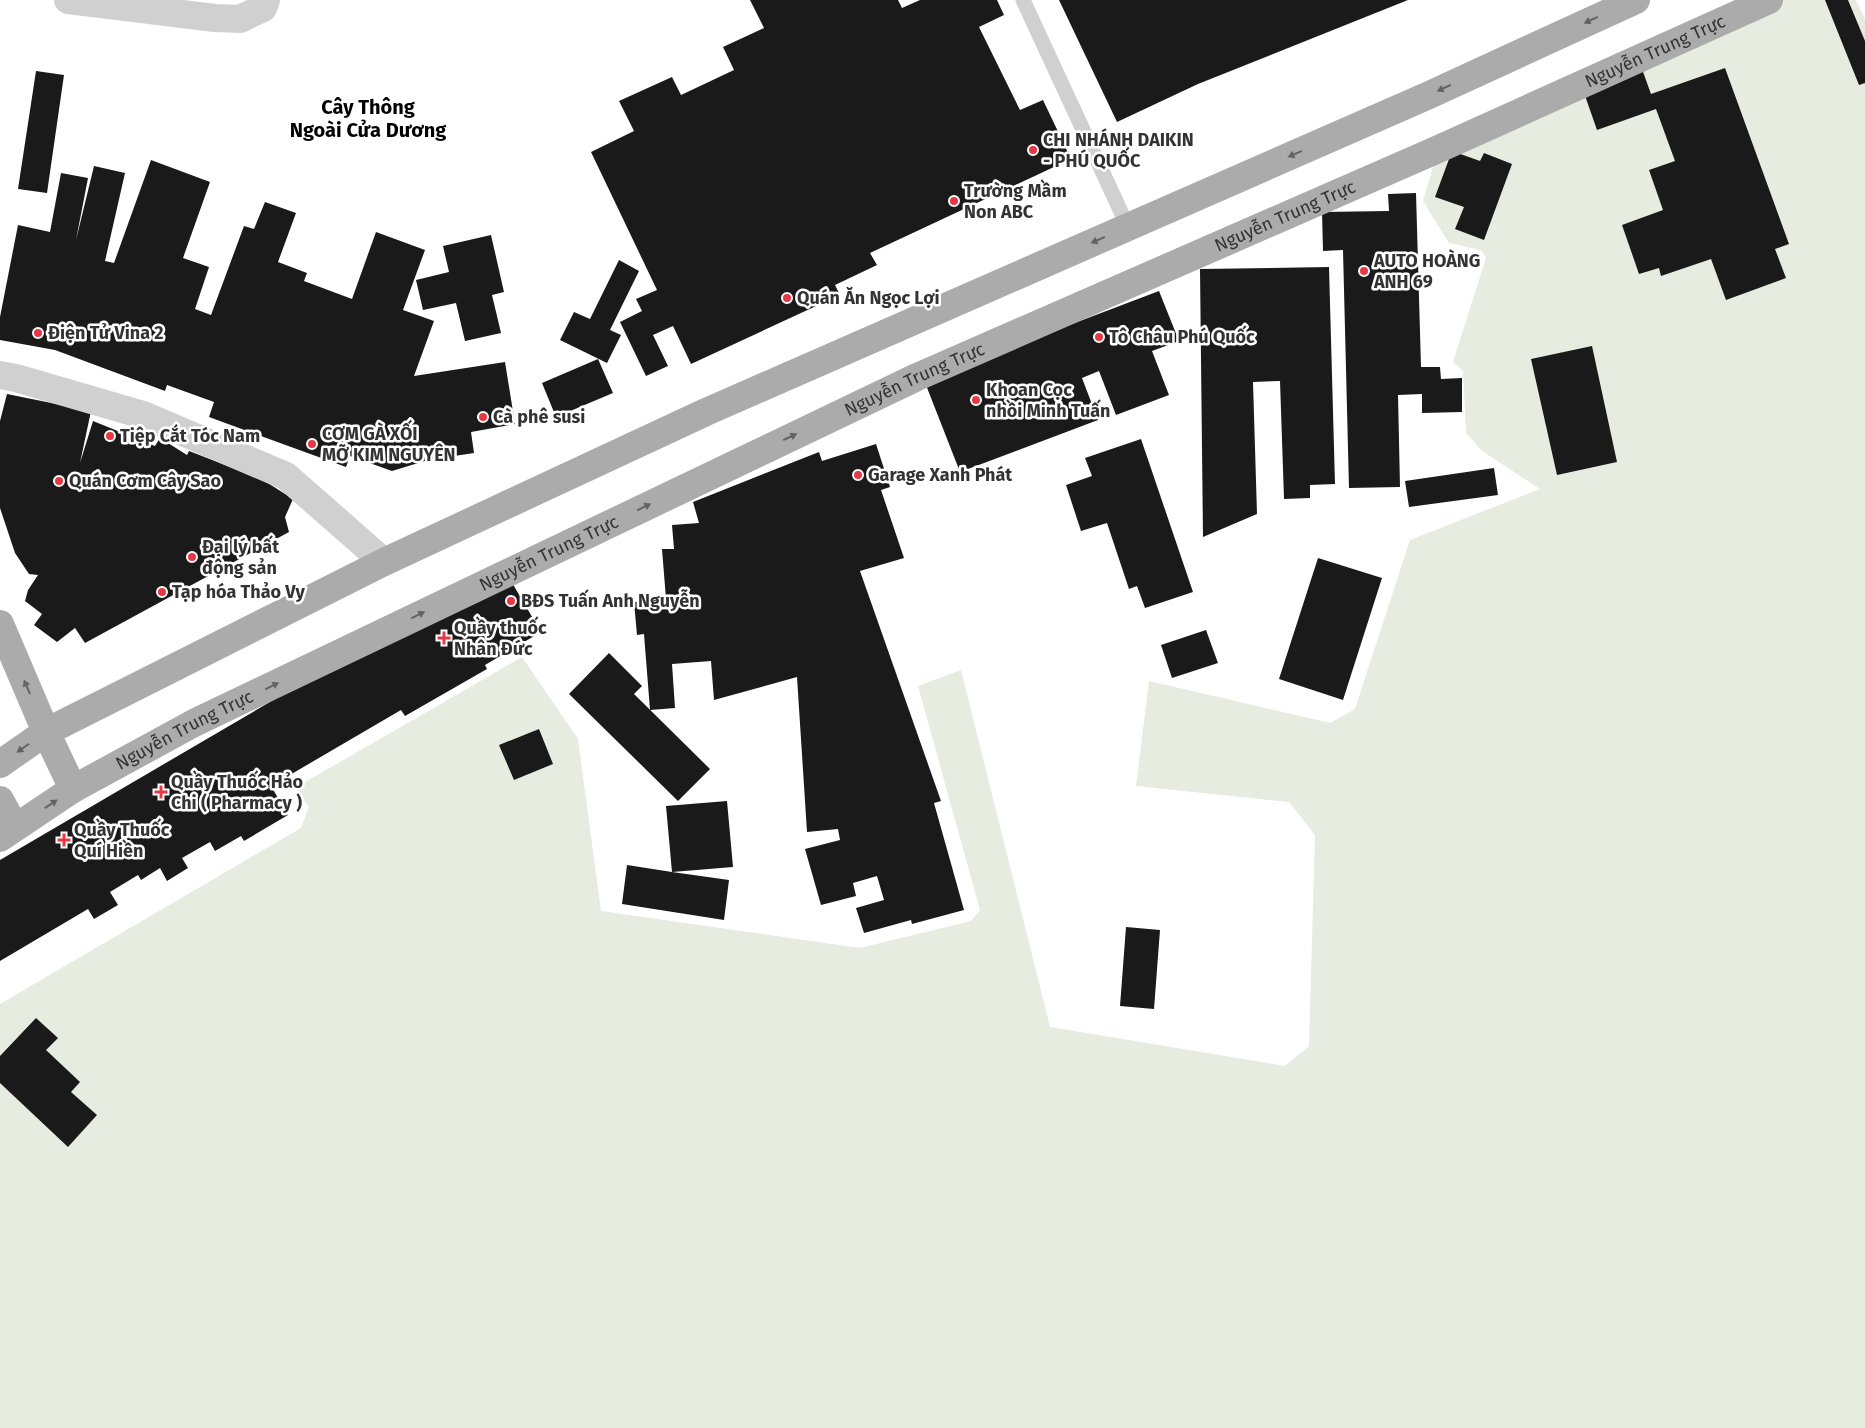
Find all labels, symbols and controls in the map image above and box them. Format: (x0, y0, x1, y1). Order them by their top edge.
street label: Nguyễn Trung Trực (1581, 10, 1729, 93)
one-way arrow (1584, 17, 1598, 25)
one-way arrow (1437, 84, 1451, 92)
district label: Cây Thông Ngoài Cửa Dương (290, 95, 447, 142)
place label: CHI NHÁNH DAIKIN - PHÚ QUỐC (1043, 128, 1194, 172)
marker: CHI NHÁNH DAIKIN - PHÚ QUỐC (1027, 144, 1039, 156)
one-way arrow (1288, 150, 1302, 158)
street label: Nguyễn Trung Trực (1211, 175, 1359, 257)
place label: Trường Mầm Non ABC (964, 179, 1067, 223)
marker: Trường Mầm Non ABC (948, 195, 960, 207)
one-way arrow (1091, 237, 1105, 245)
place label: AUTO HOÀNG ANH 69 (1373, 249, 1480, 293)
marker: AUTO HOÀNG ANH 69 (1358, 265, 1370, 277)
place label: Quán Ăn Ngọc Lợi (797, 286, 939, 309)
marker: Quán Ăn Ngọc Lợi (781, 292, 793, 304)
place label: Điện Tử Vina 2 (48, 322, 164, 344)
place label: Tô Châu Phú Quốc (1109, 325, 1255, 348)
marker: Điện Tử Vina 2 (32, 327, 44, 339)
marker: Tô Châu Phú Quốc (1093, 331, 1105, 343)
street label: Nguyễn Trung Trực (841, 338, 988, 421)
place label: Khoan Cọc nhồi Minh Tuấn (986, 379, 1110, 422)
marker: Khoan Cọc nhồi Minh Tuấn (970, 394, 982, 406)
place label: Cà phê susi (493, 406, 585, 428)
marker: Cà phê susi (477, 411, 489, 423)
place label: CƠM GÀ XỐI MỠ KIM NGUYÊN (322, 419, 456, 466)
place label: Tiệp Cắt Tóc Nam (120, 423, 260, 447)
marker: Tiệp Cắt Tóc Nam (104, 430, 116, 442)
one-way arrow (783, 433, 797, 441)
marker: CƠM GÀ XỐI MỠ KIM NGUYÊN (306, 438, 318, 450)
place label: Garage Xanh Phát (868, 464, 1013, 486)
marker: Garage Xanh Phát (852, 469, 864, 481)
place label: Quán Cơm Cây Sao (69, 470, 221, 492)
marker: Quán Cơm Cây Sao (53, 475, 65, 487)
one-way arrow (636, 503, 651, 511)
street label: Nguyễn Trung Trực (476, 510, 622, 596)
place label: Đại lý bất động sản (202, 535, 280, 579)
marker: Đại lý bất động sản (186, 551, 198, 563)
place label: Tạp hóa Thảo Vy (172, 581, 305, 603)
marker: Tạp hóa Thảo Vy (156, 586, 168, 598)
place label: BĐS Tuấn Anh Nguyễn (521, 589, 700, 612)
marker: BĐS Tuấn Anh Nguyễn (505, 595, 517, 607)
one-way arrow (411, 611, 425, 619)
place label: Quầy thuốc Nhân Đức (454, 616, 547, 660)
marker: Quầy thuốc Nhân Đức (438, 632, 450, 644)
one-way arrow (22, 680, 30, 694)
one-way arrow (265, 682, 279, 690)
street label: Nguyễn Trung Trực (112, 685, 257, 775)
one-way arrow (16, 743, 30, 753)
place label: Quầy Thuốc Hảo Chi ( Pharmacy ) (171, 770, 303, 814)
marker: Quầy Thuốc Hảo Chi ( Pharmacy ) (155, 786, 167, 798)
one-way arrow (44, 799, 57, 808)
place label: Quầy Thuốc Quí Hiền (74, 818, 170, 862)
marker: Quầy Thuốc Quí Hiền (58, 834, 70, 846)

